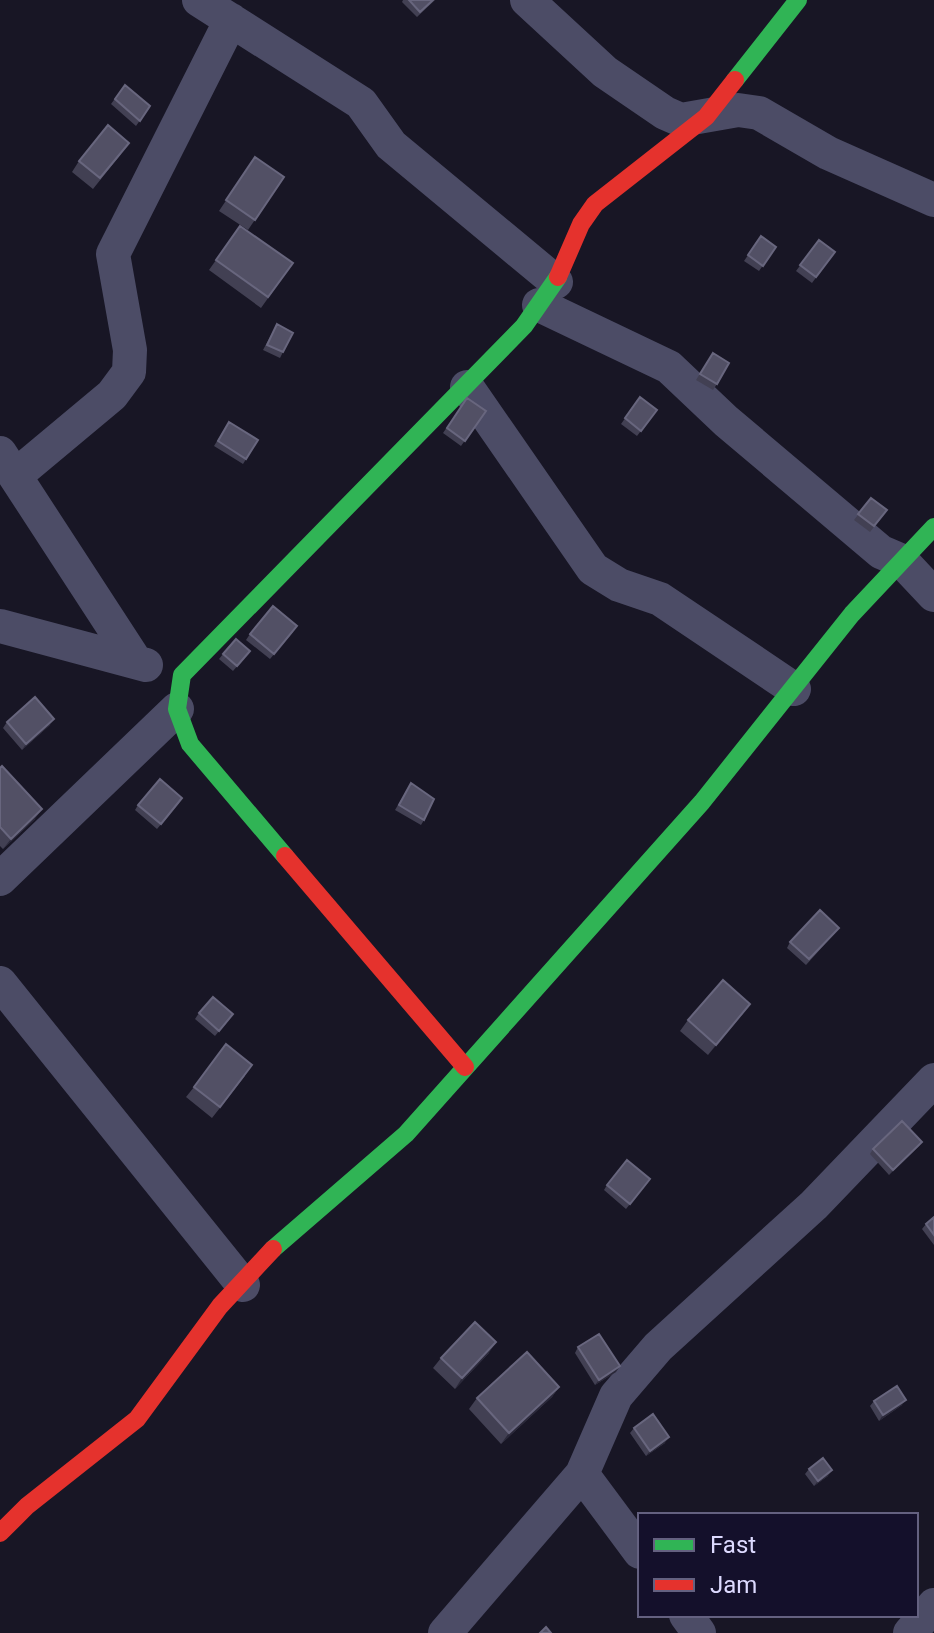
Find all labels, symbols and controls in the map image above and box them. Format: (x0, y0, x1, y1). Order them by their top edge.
legend (638, 1513, 918, 1617)
text: Fast (710, 1531, 756, 1559)
text: Jam (710, 1571, 757, 1599)

